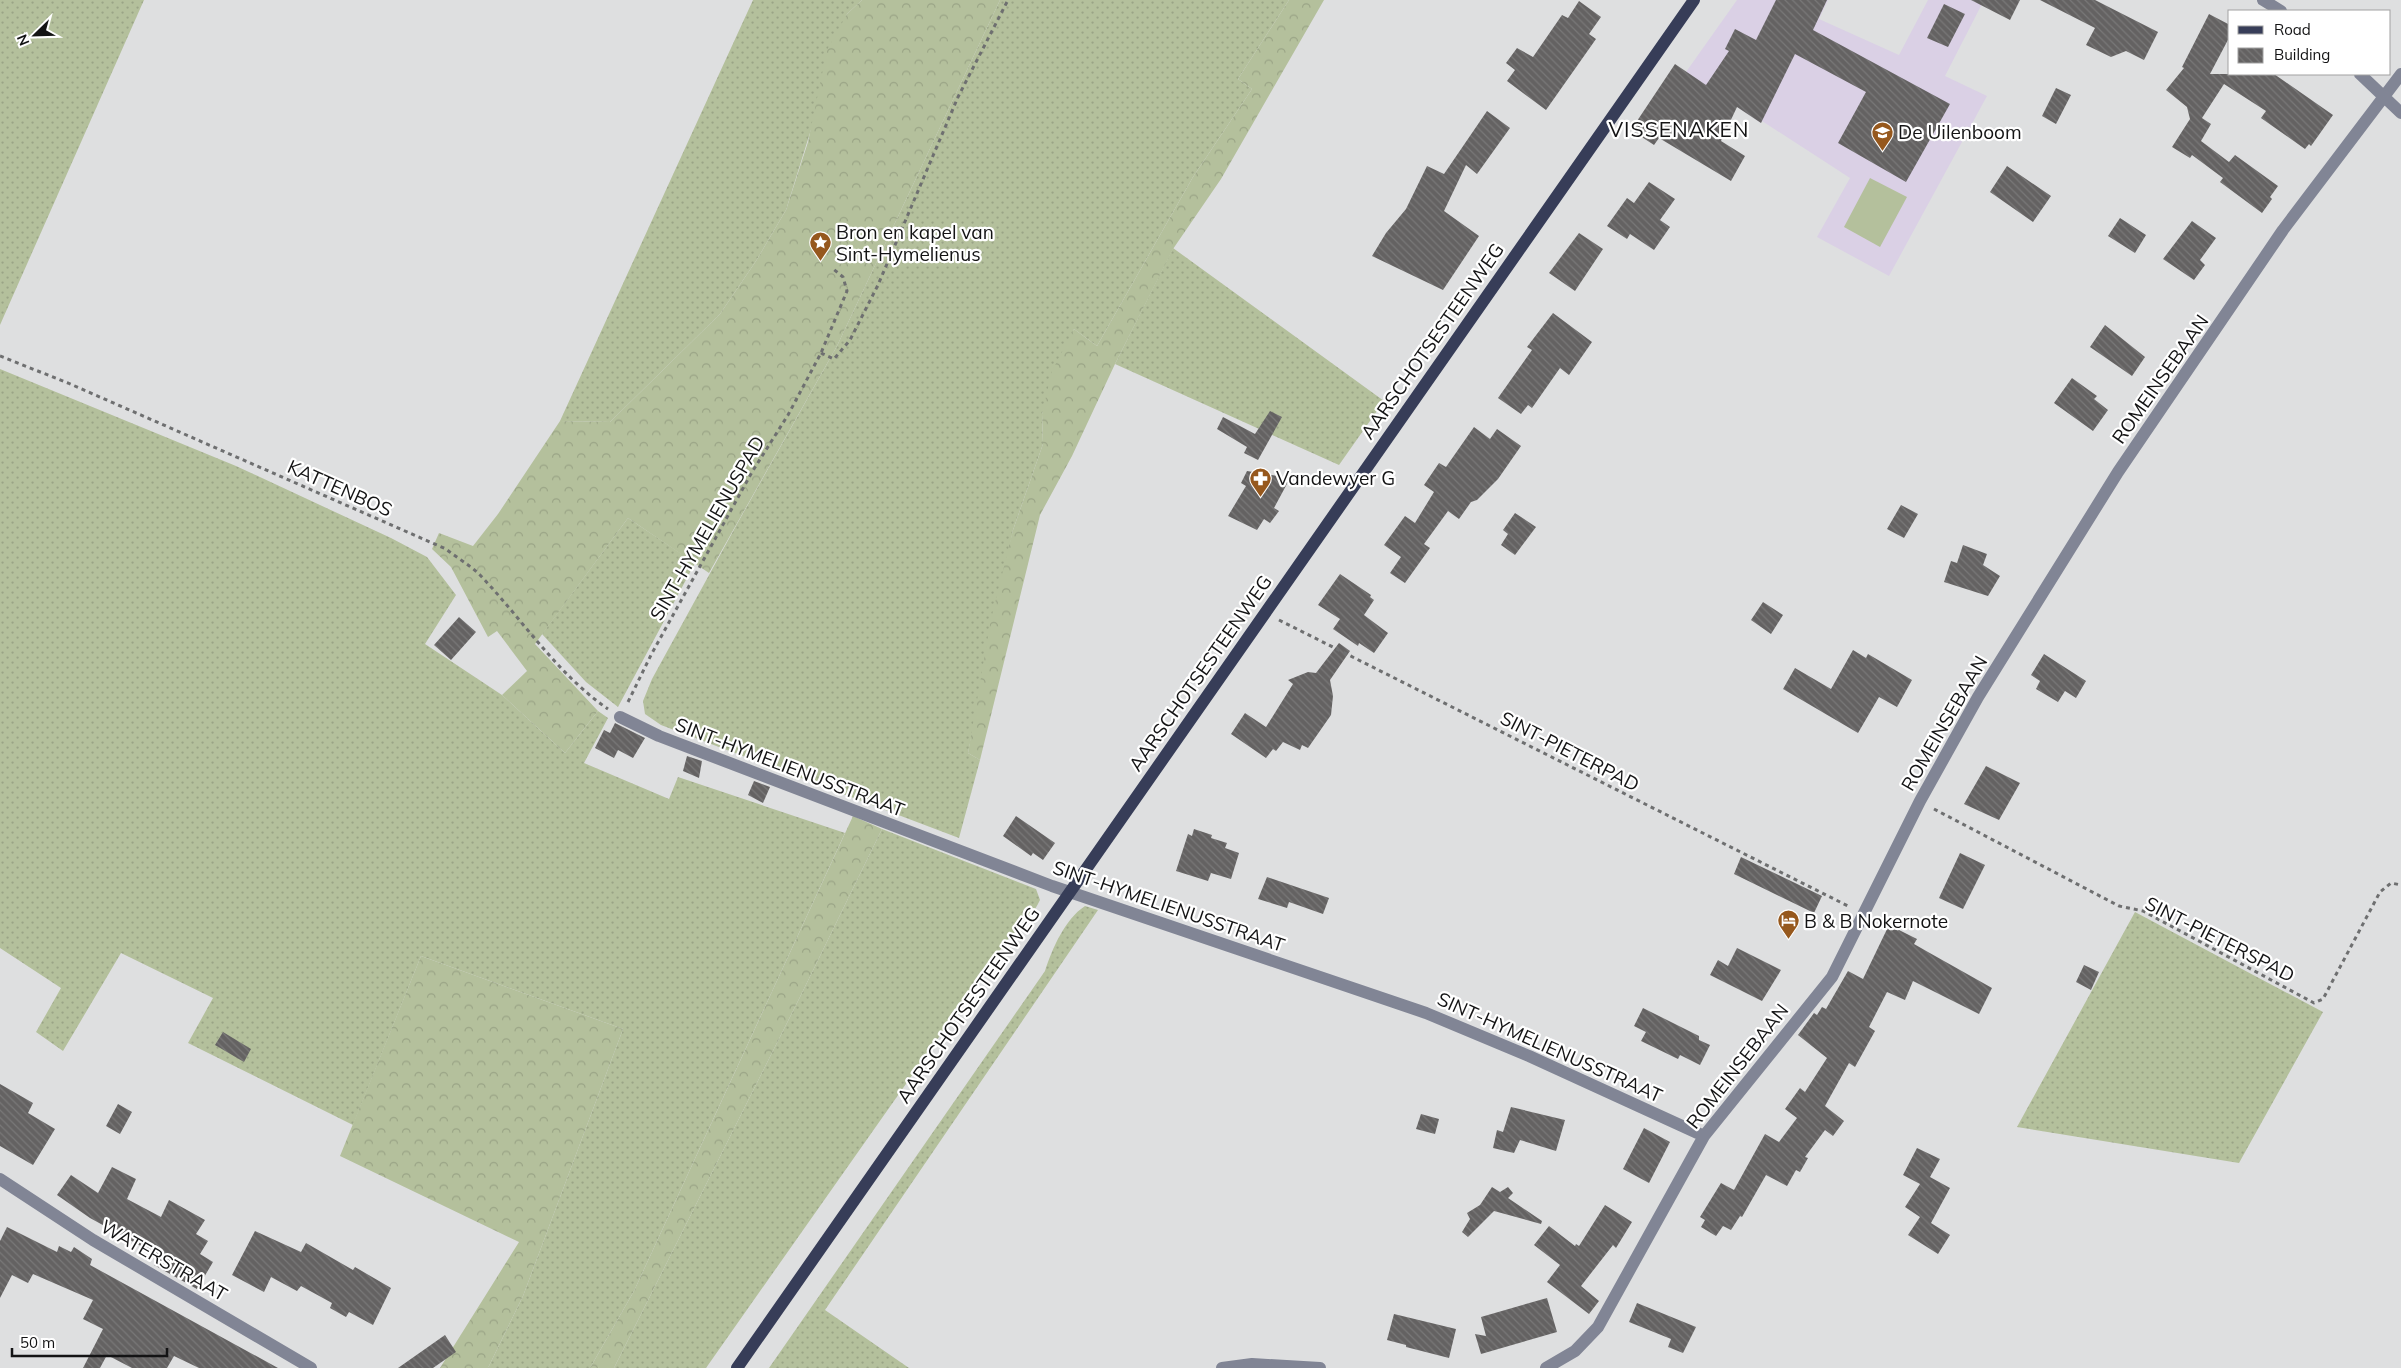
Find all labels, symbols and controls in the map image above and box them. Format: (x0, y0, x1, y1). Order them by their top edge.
north arrow (10, 10, 60, 60)
legend (2228, 10, 2391, 75)
text: Road (2274, 20, 2311, 39)
text: N (13, 32, 33, 48)
text: Building (2274, 45, 2330, 64)
district label: VISSENAKEN (1608, 116, 1750, 142)
school or university icon: De Uilenboom (1870, 120, 1894, 151)
place label: De Uilenboom (1898, 120, 2022, 144)
place label: Bron en kapel van Sint-Hymelienus (836, 220, 994, 266)
place icon: Bron en kapel van Sint-Hymelienus (808, 231, 832, 262)
street label: AARSCHOTSESTEENWEG (1355, 238, 1509, 444)
street label: ROMEINSEBAAN (2107, 310, 2213, 448)
street label: SINT-HYMELIENUSPAD (644, 431, 770, 625)
street label: KATTENBOS (284, 454, 396, 522)
pharmacy icon: Vandewyer G (1248, 466, 1272, 497)
place label: Vandewyer G (1276, 466, 1395, 490)
street label: AARSCHOTSESTEENWEG (1123, 570, 1277, 776)
street label: ROMEINSEBAAN (1896, 651, 1992, 795)
street label: SINT-PIETERPAD (1496, 706, 1644, 796)
street label: SINT-HYMELIENUSSTRAAT (672, 712, 909, 822)
street label: SINT-HYMELIENUSSTRAAT (1050, 855, 1289, 957)
street label: SINT-PIETERSPAD (2141, 891, 2299, 987)
street label: AARSCHOTSESTEENWEG (891, 902, 1045, 1108)
hotel icon: B & B Nokernote (1776, 909, 1800, 940)
place label: B & B Nokernote (1804, 909, 1948, 933)
street label: SINT-HYMELIENUSSTRAAT (1434, 986, 1667, 1108)
street label: ROMEINSEBAAN (1681, 999, 1793, 1133)
street label: WATERSTRAAT (96, 1214, 232, 1306)
scale bar (12, 1326, 168, 1358)
text: 50 m (20, 1333, 55, 1352)

